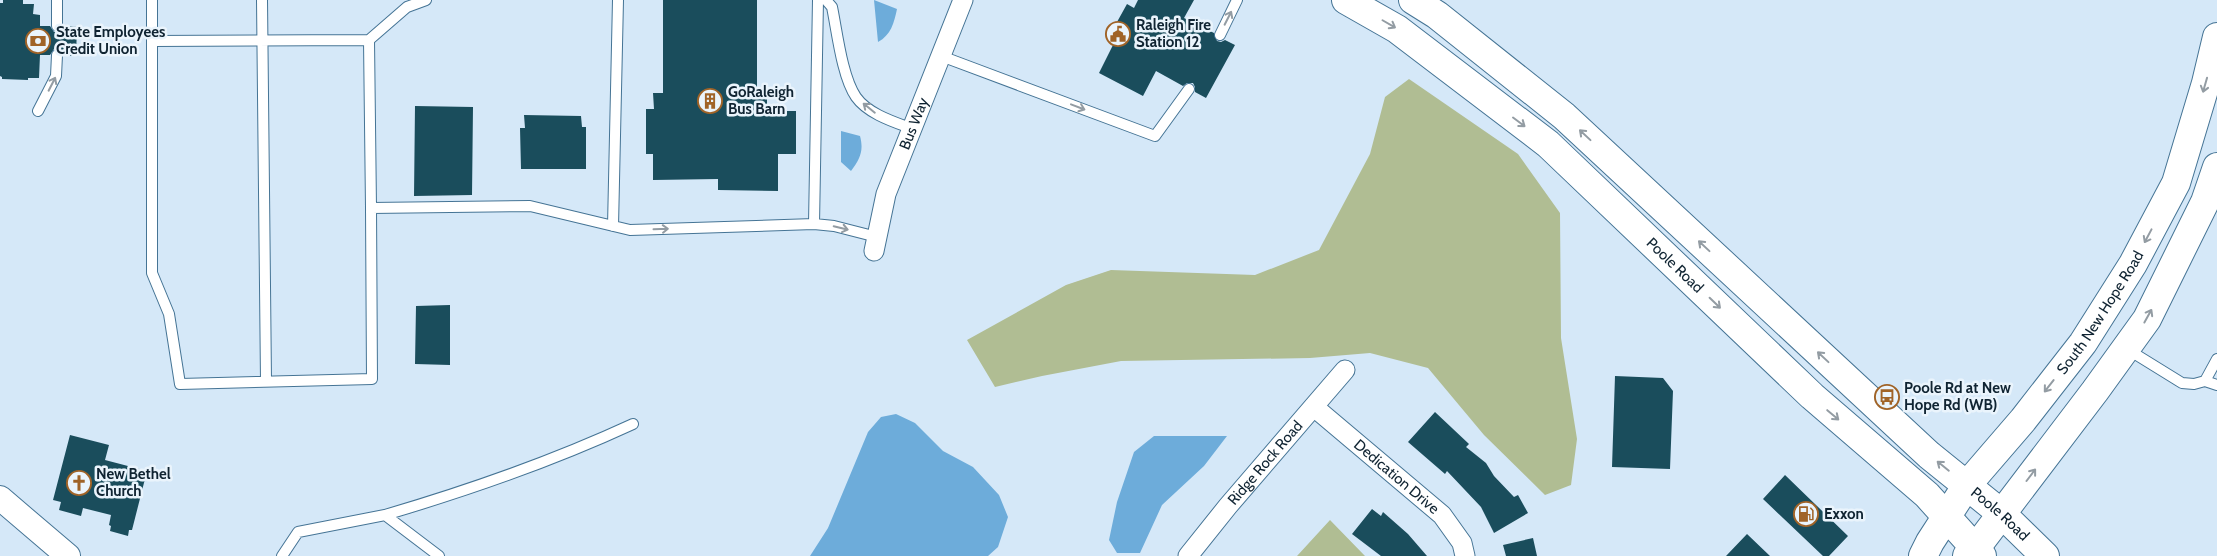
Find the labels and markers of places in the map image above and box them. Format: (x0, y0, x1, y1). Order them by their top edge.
place label: Raleigh Fire Station 12 (1136, 16, 1211, 51)
public building icon: Raleigh Fire Station 12 (1105, 21, 1131, 47)
place label: State Employees Credit Union (56, 23, 165, 58)
bank icon: State Employees Credit Union (25, 28, 51, 54)
place label: GoRaleigh Bus Barn (728, 83, 794, 118)
building icon: GoRaleigh Bus Barn (697, 88, 723, 114)
place label: Poole Rd at New Hope Rd (WB) (1904, 379, 2011, 414)
bus stop icon: Poole Rd at New Hope Rd (WB) (1874, 384, 1900, 410)
place label: New Bethel Church (96, 465, 171, 500)
church icon: New Bethel Church (66, 470, 92, 496)
fuel station icon: Exxon (1793, 501, 1819, 527)
place label: Exxon (1824, 505, 1864, 523)

